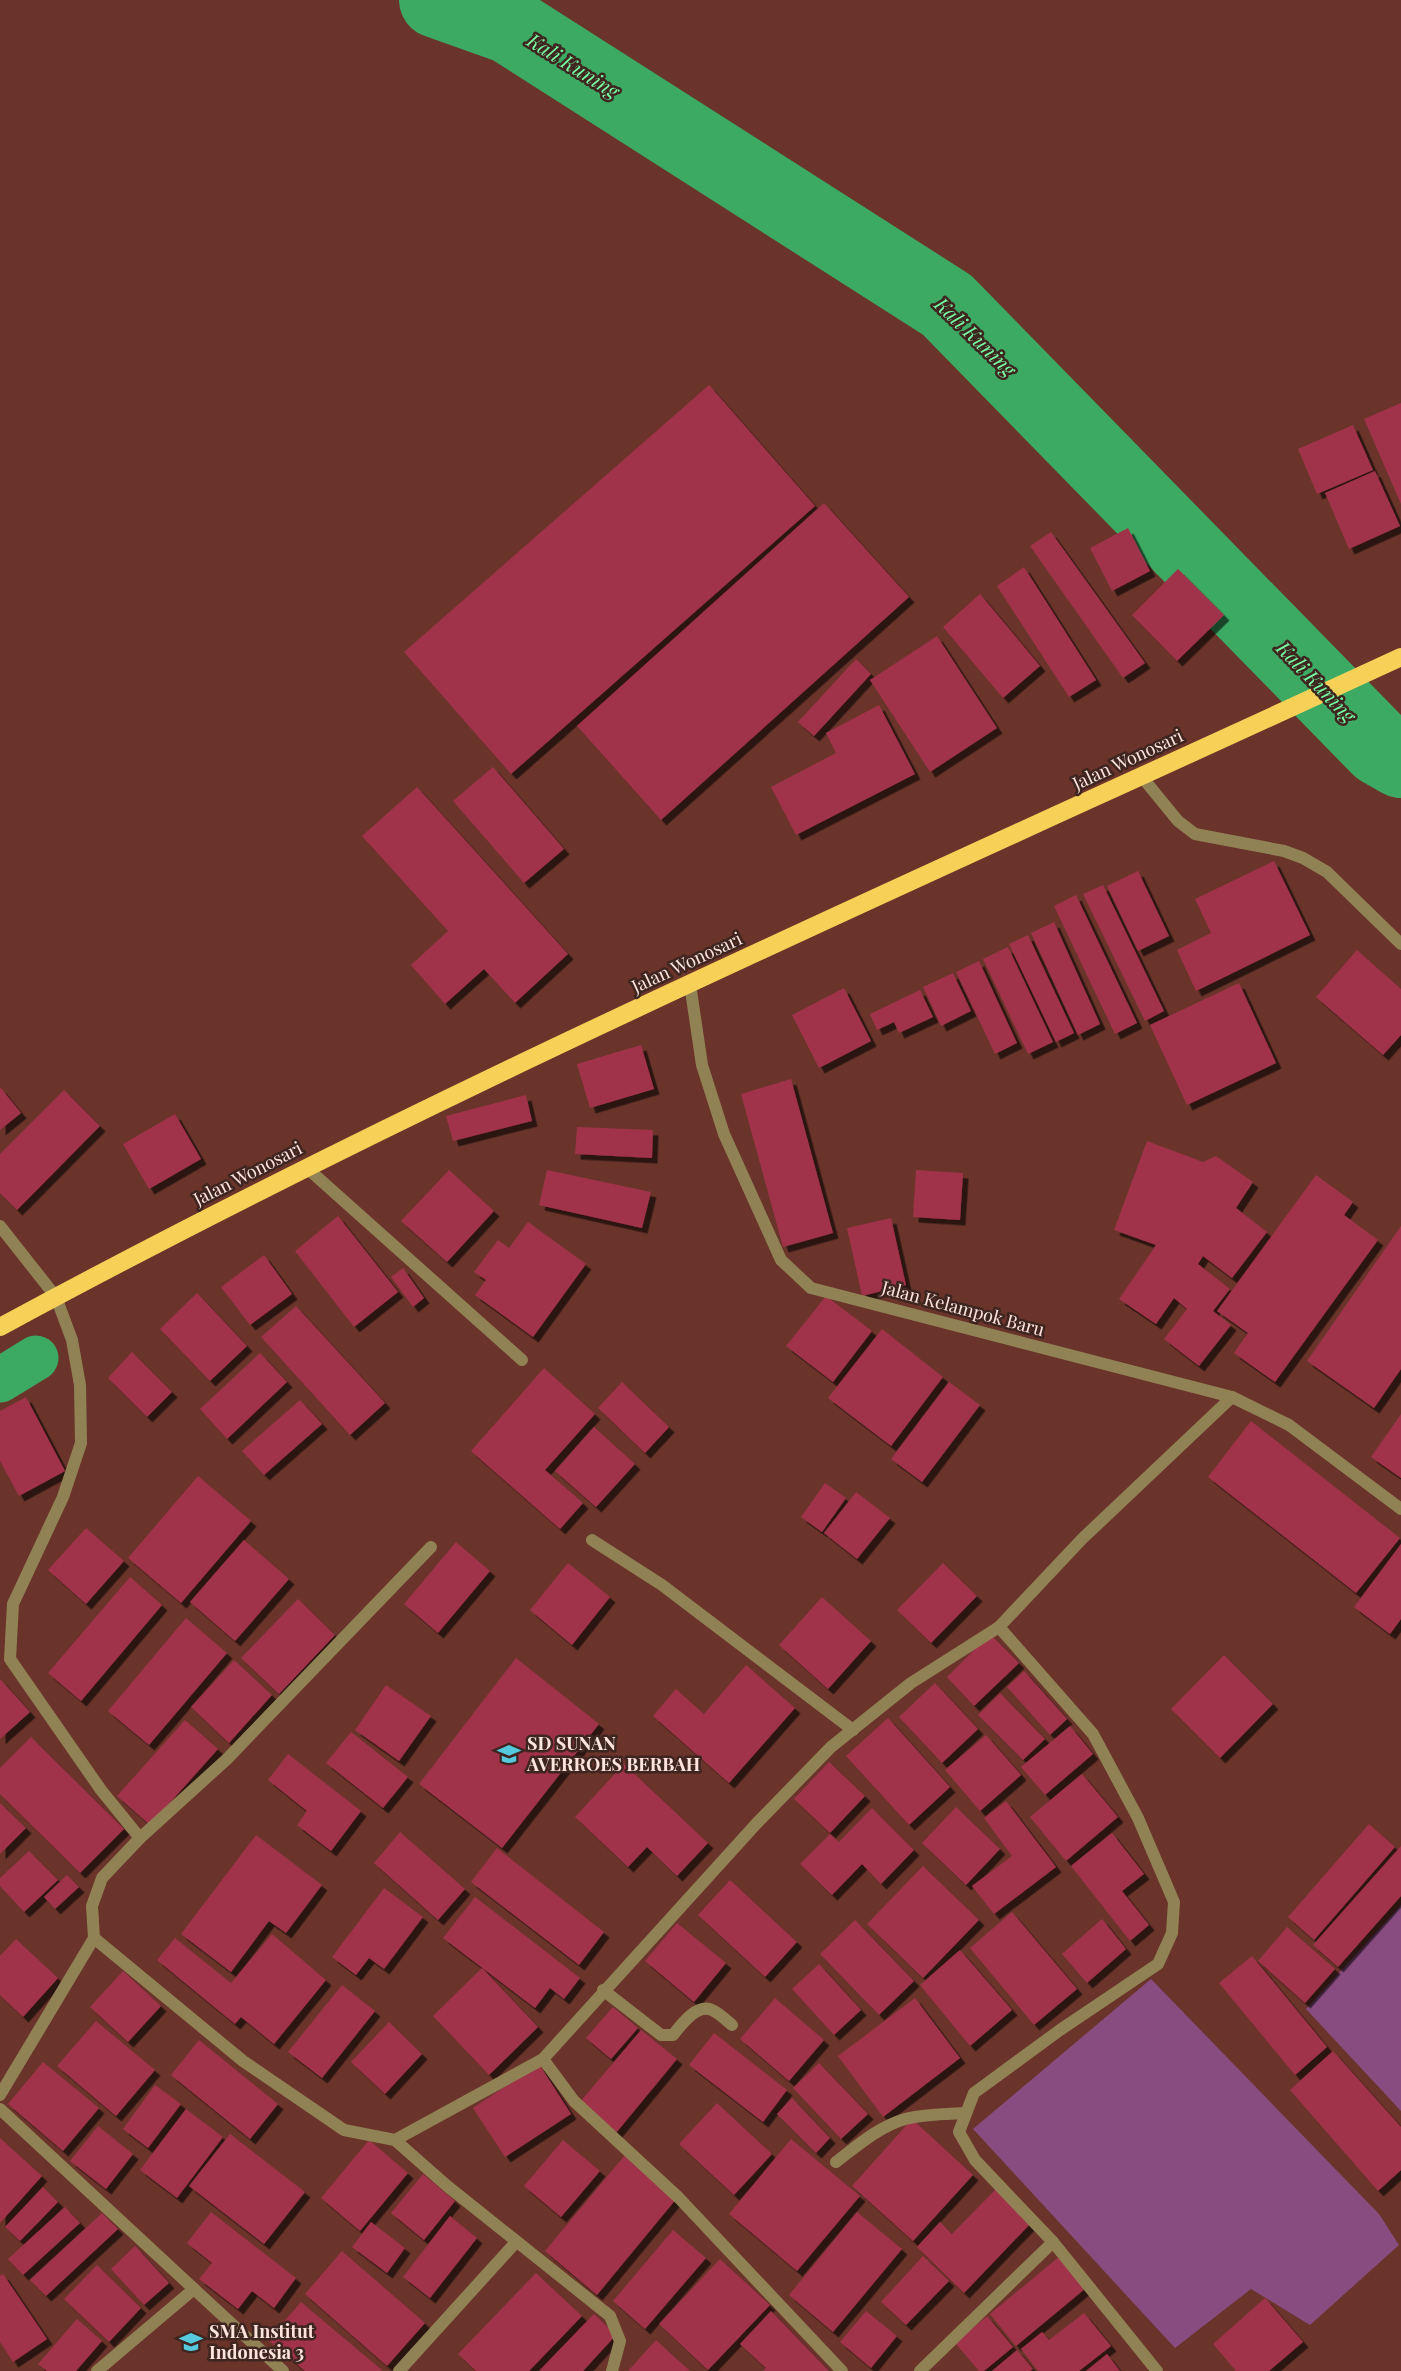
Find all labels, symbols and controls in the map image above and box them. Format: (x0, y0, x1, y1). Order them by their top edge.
water label: Kali Kuning (522, 25, 626, 105)
water label: Kali Kuning (929, 290, 1024, 383)
water label: Kali Kuning (1271, 634, 1364, 729)
street label: Jalan Wonosari (1068, 723, 1187, 796)
street label: Jalan Wonosari (627, 926, 746, 999)
street label: Jalan Wonosari (188, 1135, 306, 1211)
street label: Jalan Kelampok Baru (878, 1274, 1048, 1341)
place label: SD SUNAN AVERROES BERBAH (526, 1731, 700, 1776)
school or university icon: SD SUNAN AVERROES BERBAH (496, 1741, 522, 1767)
place label: SMA Institut Indonesia 3 (209, 2319, 315, 2364)
school or university icon: SMA Institut Indonesia 3 (178, 2329, 204, 2355)

